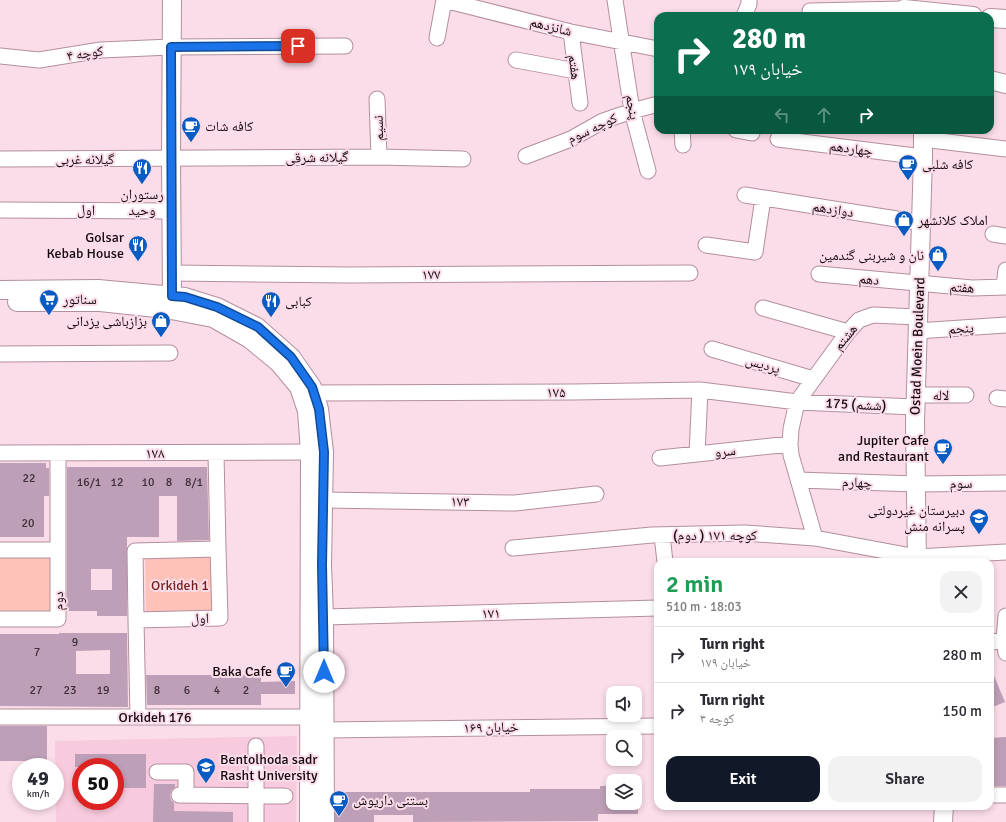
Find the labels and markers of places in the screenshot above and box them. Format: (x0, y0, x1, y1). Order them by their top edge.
pin (281, 29, 315, 63)
cafe icon: کافه شات (180, 115, 202, 143)
place label: کافه شات (205, 118, 253, 135)
cafe icon: کافه شلبی (897, 153, 919, 181)
place label: کافه شلبی (922, 156, 973, 173)
restaurant icon: رستوران وحید (131, 157, 153, 185)
place label: رستوران وحید (120, 186, 164, 219)
shop icon: املاک کلانشهر (893, 209, 915, 237)
place label: املاک کلانشهر (917, 212, 988, 229)
place label: Golsar Kebab House (46, 229, 125, 262)
restaurant icon: Golsar Kebab House (127, 234, 149, 262)
shop icon: نان و شیربنی گندمین (927, 244, 949, 272)
place label: نان و شیربنی گندمین (819, 247, 924, 264)
supermarket icon: سناتور (38, 288, 60, 316)
restaurant icon: کبابی (260, 290, 282, 318)
place label: سناتور (62, 291, 97, 308)
place label: کبابی (285, 293, 312, 310)
shop icon: بزازباشی یزدانی (150, 310, 172, 338)
place label: بزازباشی یزدانی (66, 313, 147, 330)
place label: Jupiter Cafe and Restaurant (838, 432, 929, 465)
cafe icon: Jupiter Cafe and Restaurant (932, 437, 954, 465)
place label: دبیرستان غیردولتی پسرانه منش (868, 502, 965, 535)
school or university icon: دبیرستان غیردولتی پسرانه منش (968, 507, 990, 535)
cafe icon: Baka Cafe (275, 660, 297, 688)
place label: Baka Cafe (212, 663, 272, 680)
place label: Bentolhoda sadr Rasht University (220, 751, 318, 784)
school or university icon: Bentolhoda sadr Rasht University (195, 756, 217, 784)
cafe icon: بستنی داریوش (328, 789, 350, 817)
place label: بستنی داریوش (353, 792, 428, 809)

